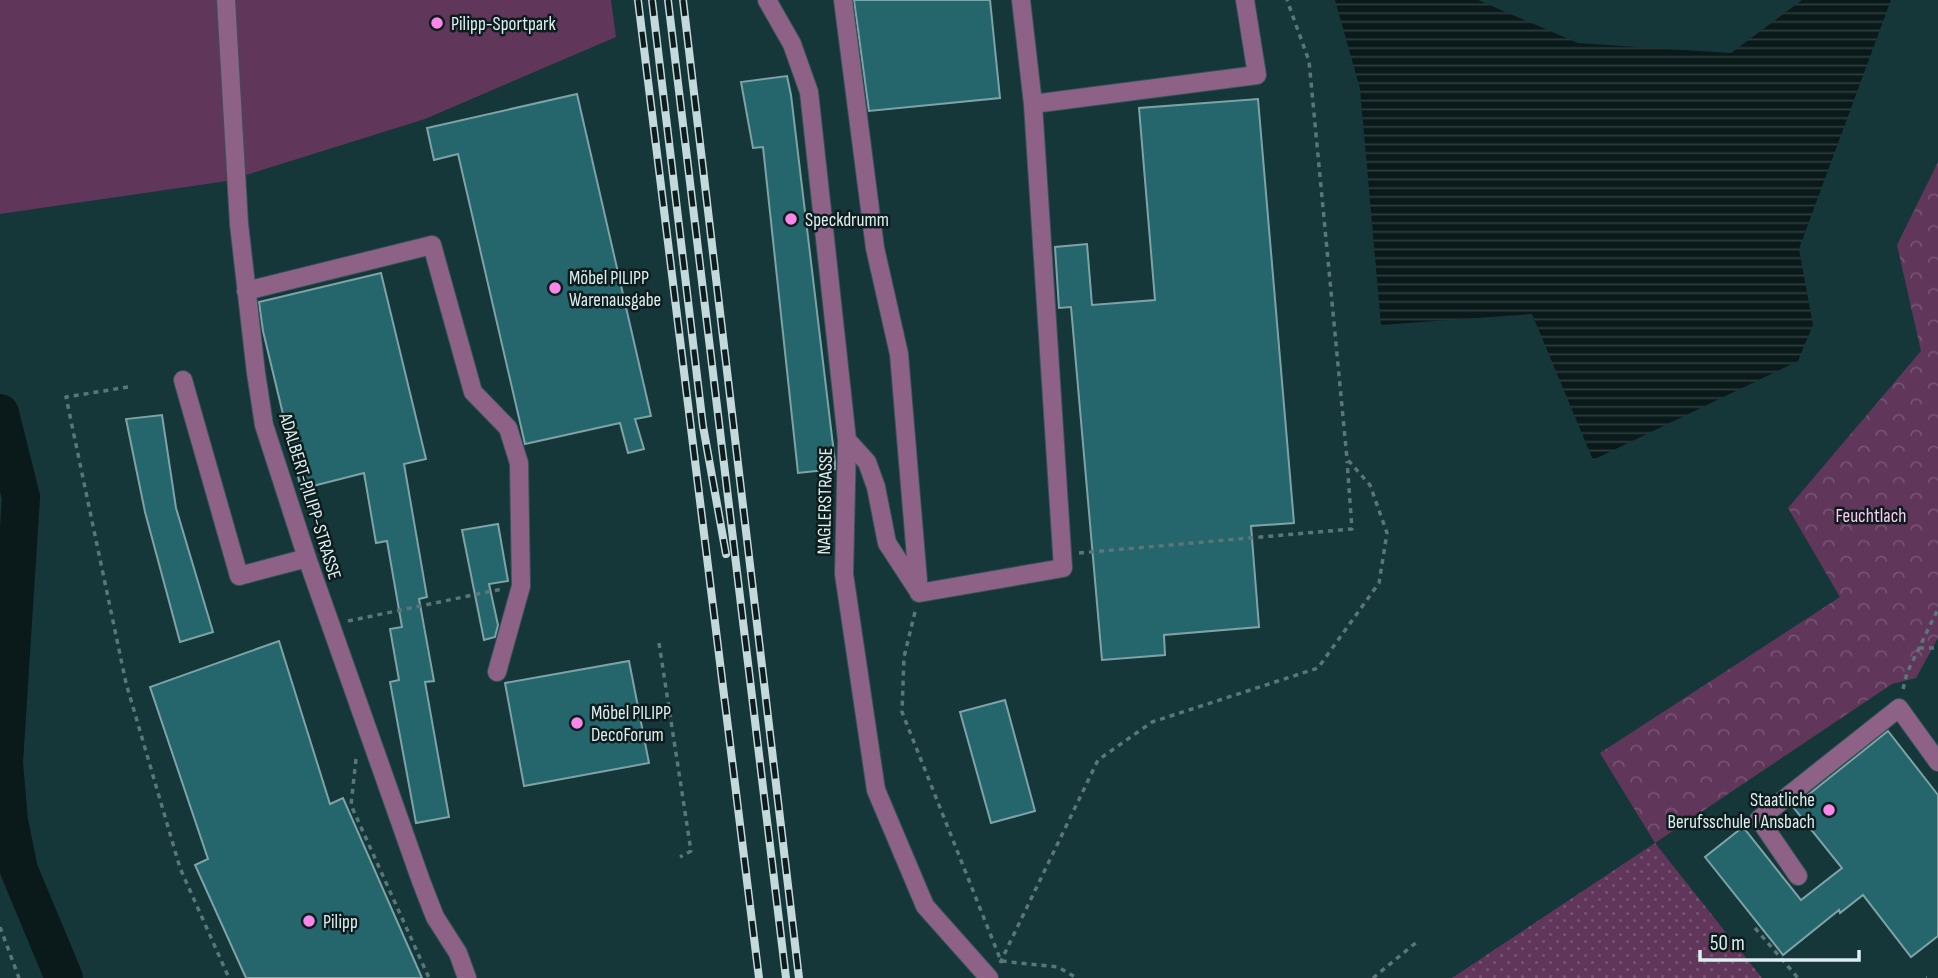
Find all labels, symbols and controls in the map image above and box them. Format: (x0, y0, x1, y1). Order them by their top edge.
place label: Pilipp-Sportpark (451, 13, 557, 36)
marker: Pilipp-Sportpark (429, 15, 445, 31)
place label: Speckdrumm (805, 209, 889, 232)
marker: Speckdrumm (783, 211, 799, 227)
place label: Möbel PILIPP Warenausgabe (569, 267, 661, 312)
marker: Möbel PILIPP Warenausgabe (547, 280, 563, 296)
street label: ADALBERT-PILIPP-STRASSE (273, 409, 346, 582)
street label: NAGLERSTRASSE (813, 447, 838, 555)
park label: Feuchtlach (1836, 505, 1906, 528)
place label: Möbel PILIPP DecoForum (591, 702, 671, 747)
marker: Möbel PILIPP DecoForum (569, 715, 585, 731)
place label: Staatliche Berufsschule I Ansbach (1668, 789, 1815, 834)
marker: Staatliche Berufsschule I Ansbach (1821, 802, 1837, 818)
place label: Pilipp (323, 911, 358, 934)
marker: Pilipp (301, 913, 317, 929)
scale bar (1700, 918, 1859, 962)
text: 50 m (1710, 931, 1745, 956)

